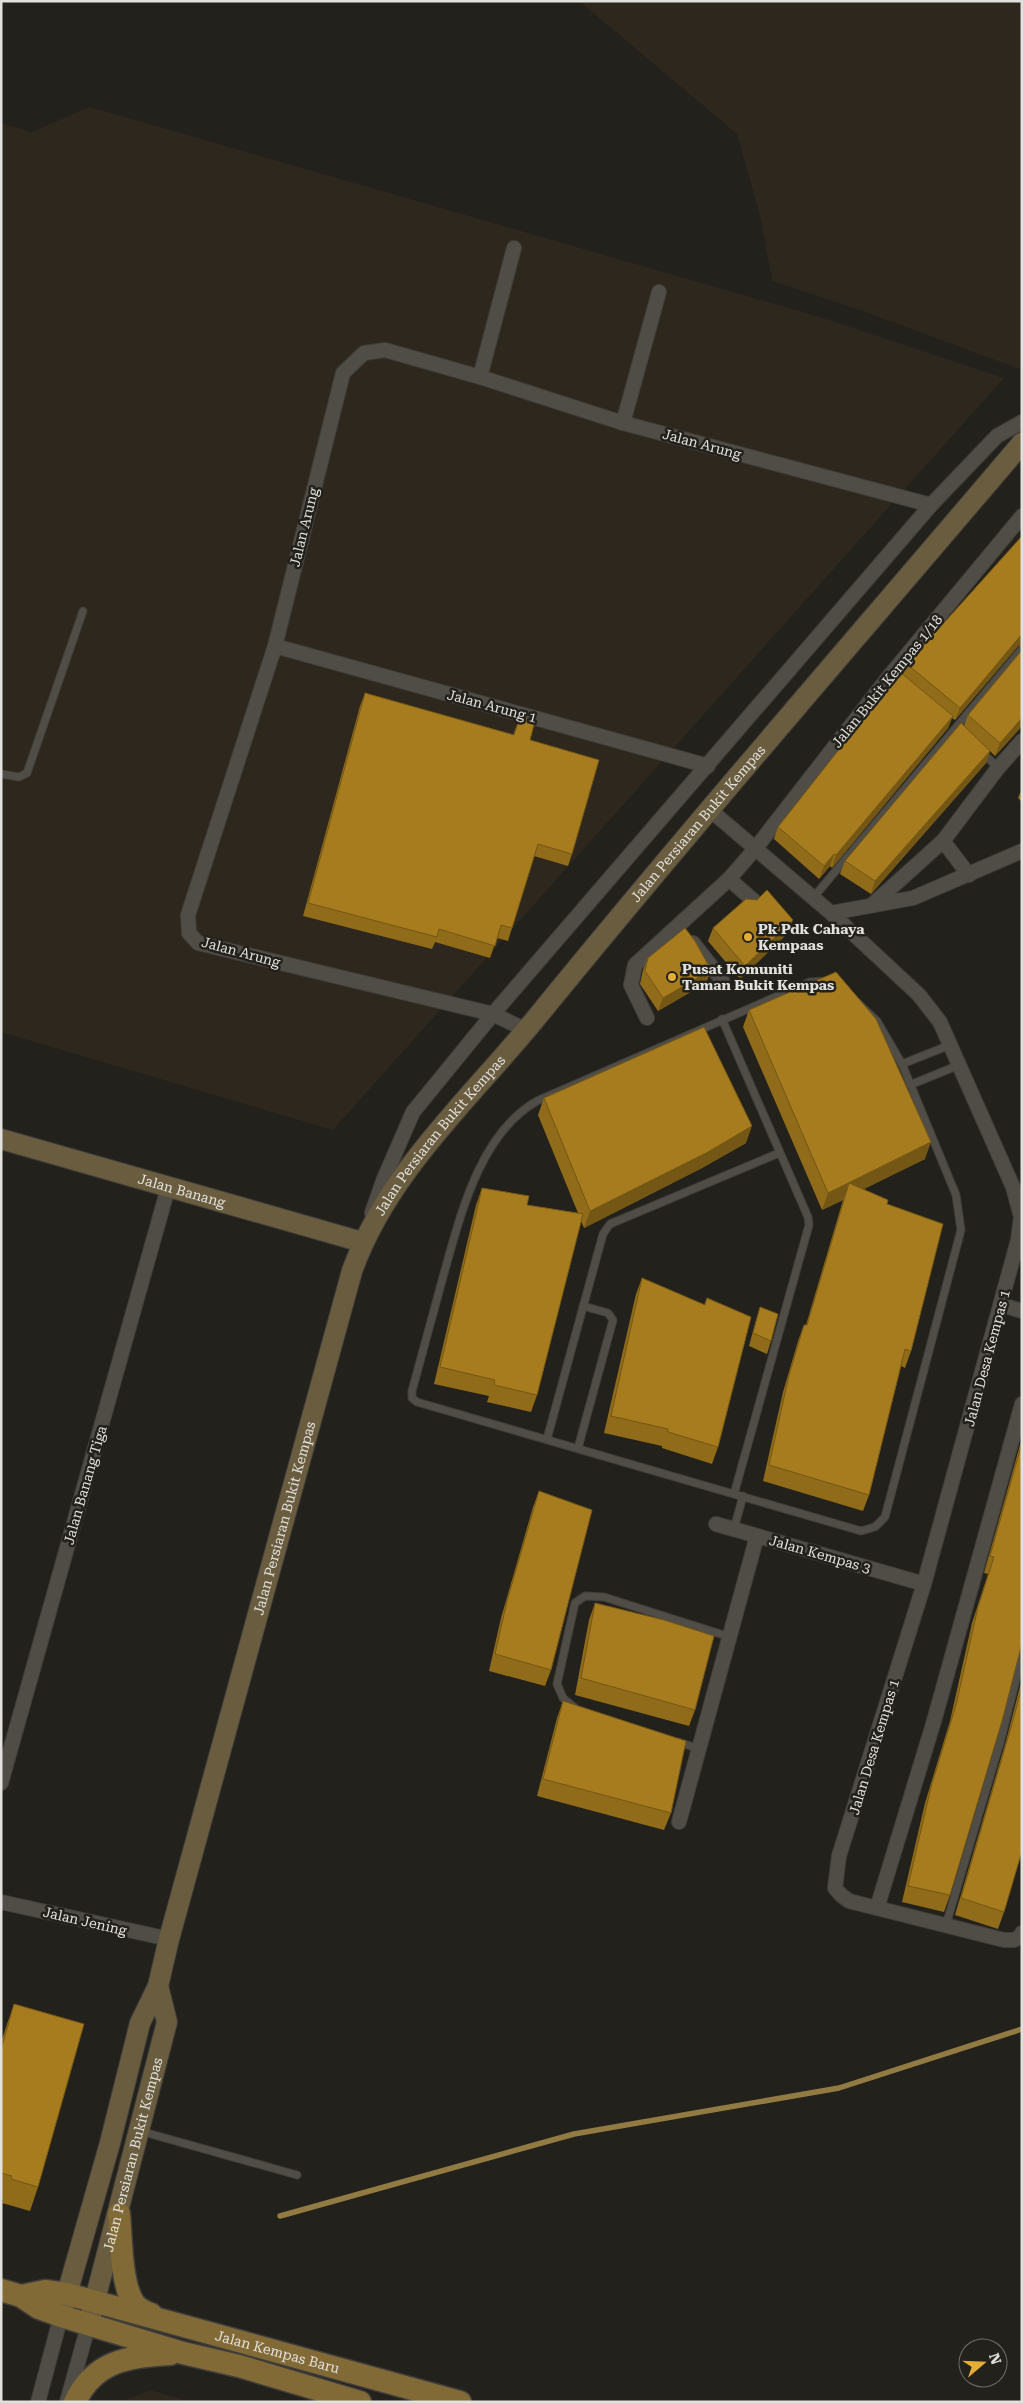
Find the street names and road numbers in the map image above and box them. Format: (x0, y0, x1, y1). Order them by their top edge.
street label: Jalan Arung (661, 426, 743, 462)
street label: Jalan Arung (286, 486, 322, 568)
street label: Jalan Bukit Kempas 1/18 (828, 611, 946, 751)
street label: Jalan Arung 1 (445, 686, 539, 726)
street label: Jalan Persiaran Bukit Kempas (627, 742, 769, 905)
street label: Jalan Arung (200, 934, 282, 970)
street label: Jalan Persiaran Bukit Kempas (372, 1052, 509, 1218)
street label: Jalan Banang (136, 1171, 227, 1211)
street label: Jalan Desa Kempas 1 (961, 1288, 1013, 1428)
street label: Jalan Persiaran Bukit Kempas (250, 1419, 319, 1617)
street label: Jalan Banang Tiga (60, 1423, 110, 1546)
street label: Jalan Kempas 3 (768, 1532, 873, 1576)
street label: Jalan Desa Kempas 1 (846, 1677, 902, 1817)
street label: Jalan Jening (42, 1904, 128, 1938)
street label: Jalan Persiaran Bukit Kempas (100, 2055, 166, 2253)
street label: Jalan Kempas Baru (214, 2327, 342, 2377)

